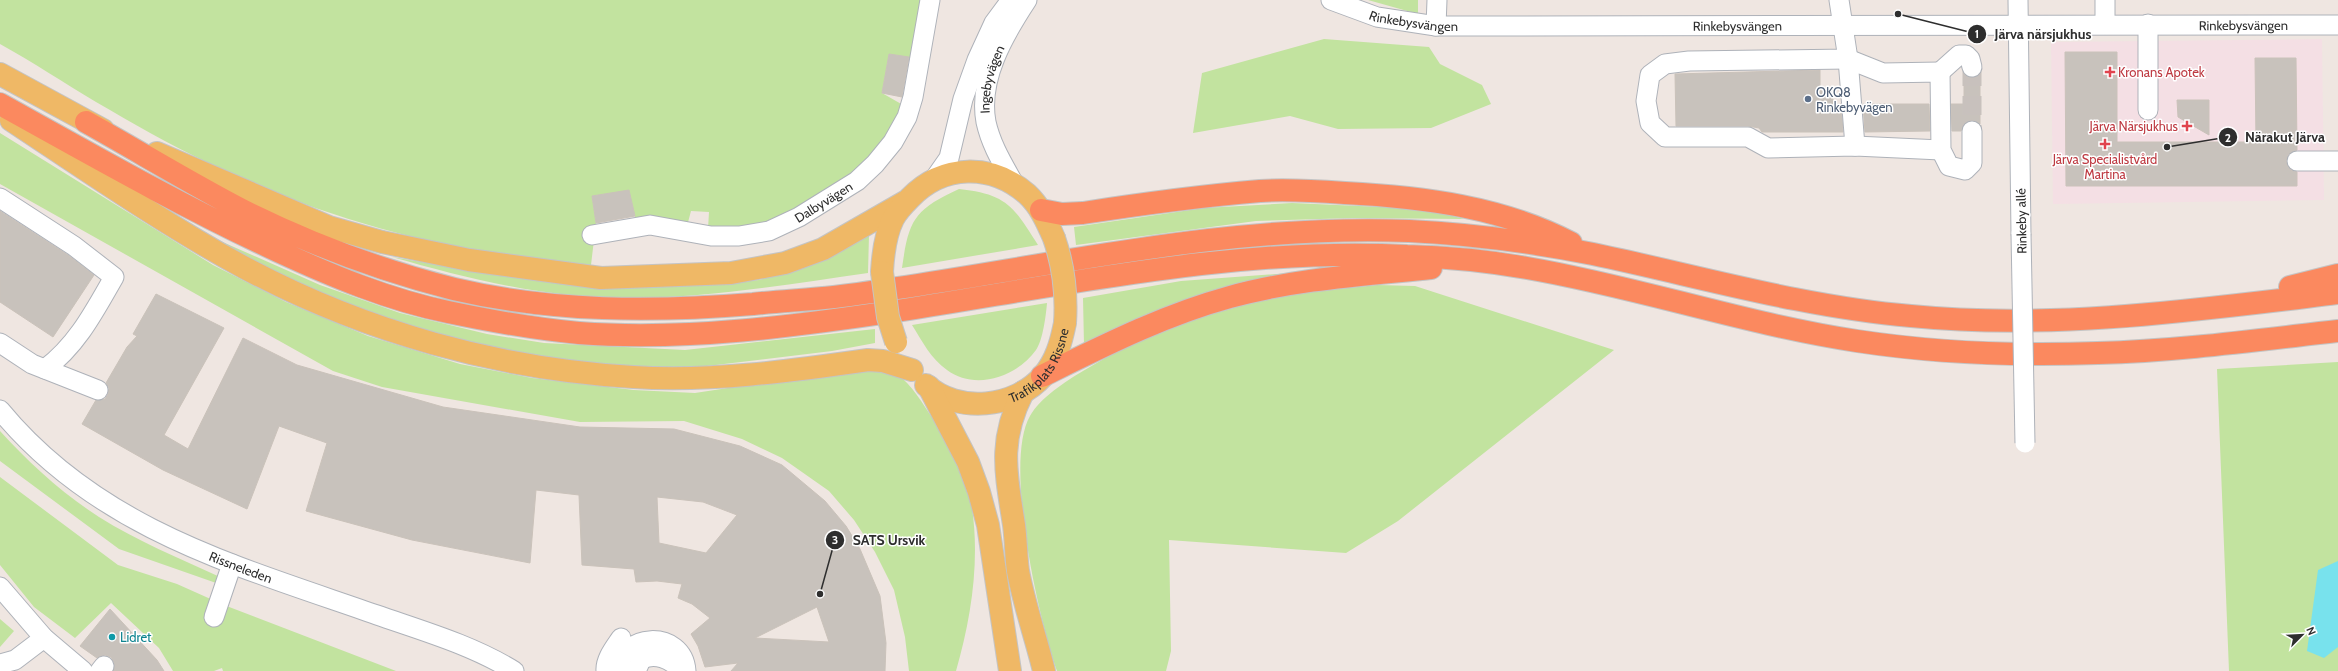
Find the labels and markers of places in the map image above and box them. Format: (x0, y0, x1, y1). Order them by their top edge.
callout: Järva närsjukhus (1967, 21, 2099, 47)
place label: Kronans Apotek (2118, 64, 2205, 80)
marker: Kronans Apotek (2105, 67, 2115, 77)
place label: OKQ8 Rinkebyvägen (1816, 84, 1893, 115)
marker: OKQ8 Rinkebyvägen (1803, 94, 1813, 104)
place label: Järva Närsjukhus (2089, 118, 2179, 135)
marker: Järva Närsjukhus (2181, 120, 2193, 132)
callout: Närakut Järva (2218, 124, 2333, 150)
marker: Järva Specialistvård Martina (2099, 138, 2111, 150)
place label: Järva Specialistvård Martina (2052, 151, 2157, 182)
callout: SATS Ursvik (825, 527, 934, 553)
place label: Lidret (120, 629, 152, 645)
marker: Lidret (107, 632, 117, 642)

